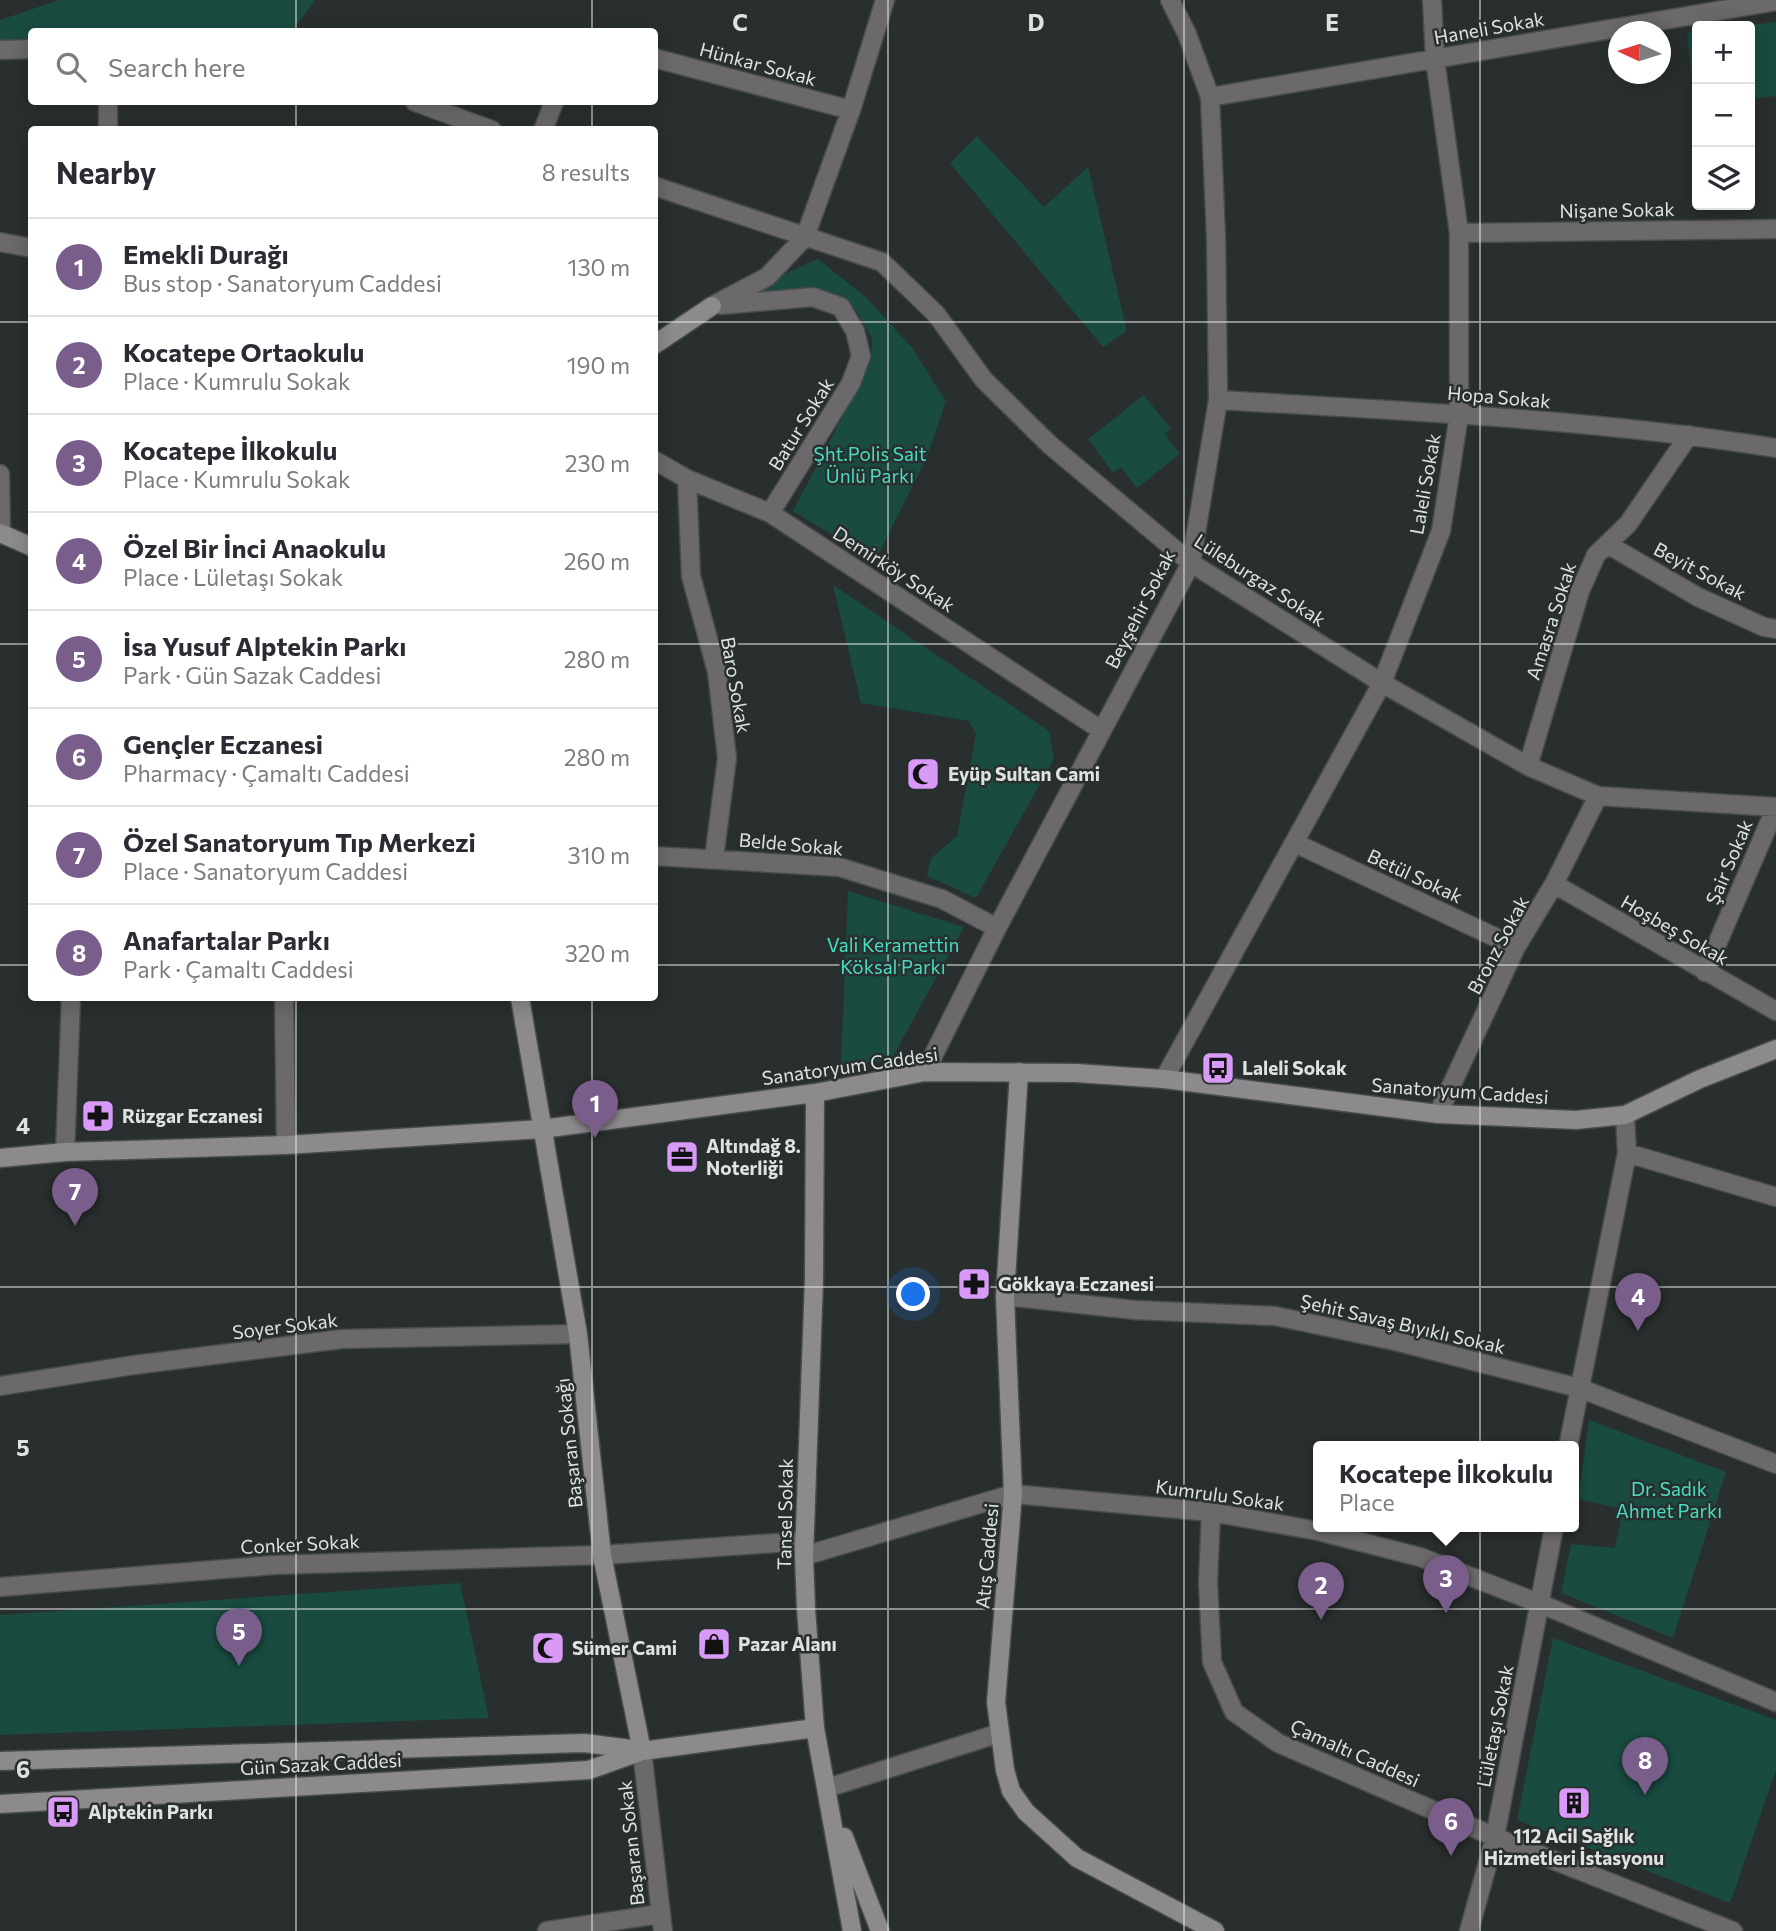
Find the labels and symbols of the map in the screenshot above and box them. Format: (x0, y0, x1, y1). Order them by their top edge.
street label: Haneli Sokak (1432, 7, 1546, 49)
text: C (732, 8, 748, 36)
text: D (1028, 8, 1045, 36)
text: E (1325, 8, 1339, 36)
north arrow (1608, 21, 1671, 84)
street label: Hünkar Sokak (697, 37, 819, 90)
street label: Nişane Sokak (1559, 197, 1675, 222)
street label: Batur Sokak (763, 373, 838, 474)
street label: Hopa Sokak (1447, 381, 1552, 412)
street label: Laleli Sokak (1404, 432, 1445, 536)
park label: Şht.Polis Sait Ünlü Parkı (814, 442, 927, 487)
street label: Demirköy Sokak (829, 521, 959, 616)
street label: Lüleburgaz Sokak (1190, 529, 1330, 631)
street label: Beyit Sokak (1650, 537, 1750, 604)
street label: Beyşehir Sokak (1100, 545, 1179, 672)
street label: Amasra Sokak (1521, 559, 1580, 683)
street label: Baro Sokak (717, 635, 756, 735)
mosque icon: Eyüp Sultan Cami (904, 755, 942, 793)
place label: Eyüp Sultan Cami (948, 762, 1100, 785)
street label: Şair Sokak (1700, 816, 1757, 908)
street label: Belde Sokak (738, 827, 844, 860)
street label: Betül Sokak (1364, 844, 1466, 908)
street label: Hoşbeş Sokak (1617, 889, 1733, 970)
street label: Bronz Sokak (1462, 892, 1533, 998)
park label: Vali Keramettin Köksal Parkı (827, 933, 959, 978)
street label: Sanatoryum Caddesi (760, 1042, 939, 1089)
bus stop icon: Laleli Sokak (1199, 1049, 1237, 1087)
place label: Laleli Sokak (1242, 1056, 1347, 1079)
street label: Sanatoryum Caddesi (1371, 1073, 1549, 1108)
pin: 1 (572, 1080, 618, 1138)
pharmacy icon: Rüzgar Eczanesi (79, 1097, 117, 1135)
place label: Rüzgar Eczanesi (122, 1104, 263, 1127)
text: 4 (16, 1111, 30, 1139)
place label: Altındağ 8. Noterliği (706, 1134, 801, 1179)
office icon: Altındağ 8. Noterliği (663, 1138, 701, 1176)
pin: 7 (52, 1168, 98, 1226)
pharmacy icon: Gökkaya Eczanesi (955, 1265, 993, 1303)
place label: Gökkaya Eczanesi (998, 1272, 1154, 1295)
pin: 4 (1615, 1273, 1661, 1331)
your location (896, 1277, 930, 1311)
street label: Şehit Savaş Bıyıklı Sokak (1298, 1289, 1508, 1358)
street label: Soyer Sokak (231, 1308, 339, 1343)
street label: Başaran Sokağı (550, 1377, 587, 1509)
text: 5 (16, 1433, 30, 1461)
street label: Tansel Sokak (772, 1458, 797, 1570)
street label: Kumrulu Sokak (1154, 1474, 1286, 1515)
park label: Dr. Sadık Ahmet Parkı (1616, 1477, 1722, 1522)
street label: Atış Caddesi (970, 1502, 1003, 1610)
street label: Conker Sokak (240, 1529, 360, 1558)
pin: 3 (1423, 1555, 1469, 1613)
pin: 2 (1298, 1562, 1344, 1620)
pin: 5 (216, 1608, 262, 1666)
shop icon: Pazar Alanı (695, 1625, 733, 1663)
mosque icon: Sümer Cami (529, 1629, 567, 1667)
place label: Pazar Alanı (738, 1632, 837, 1655)
place label: Sümer Cami (572, 1636, 677, 1659)
street label: Lületaşı Sokak (1471, 1663, 1518, 1789)
street label: Çamaltı Caddesi (1287, 1714, 1423, 1791)
pin: 8 (1622, 1737, 1668, 1795)
street label: Gün Sazak Caddesi (240, 1748, 402, 1779)
text: 6 (16, 1755, 30, 1783)
street label: Başaran Sokak (612, 1779, 649, 1907)
building icon: 112 Acil Sağlık Hizmetleri İstasyonu (1555, 1784, 1593, 1822)
bus stop icon: Alptekin Parkı (44, 1793, 82, 1831)
pin: 6 (1428, 1798, 1474, 1856)
place label: Alptekin Parkı (88, 1800, 213, 1823)
place label: 112 Acil Sağlık Hizmetleri İstasyonu (1484, 1824, 1664, 1869)

